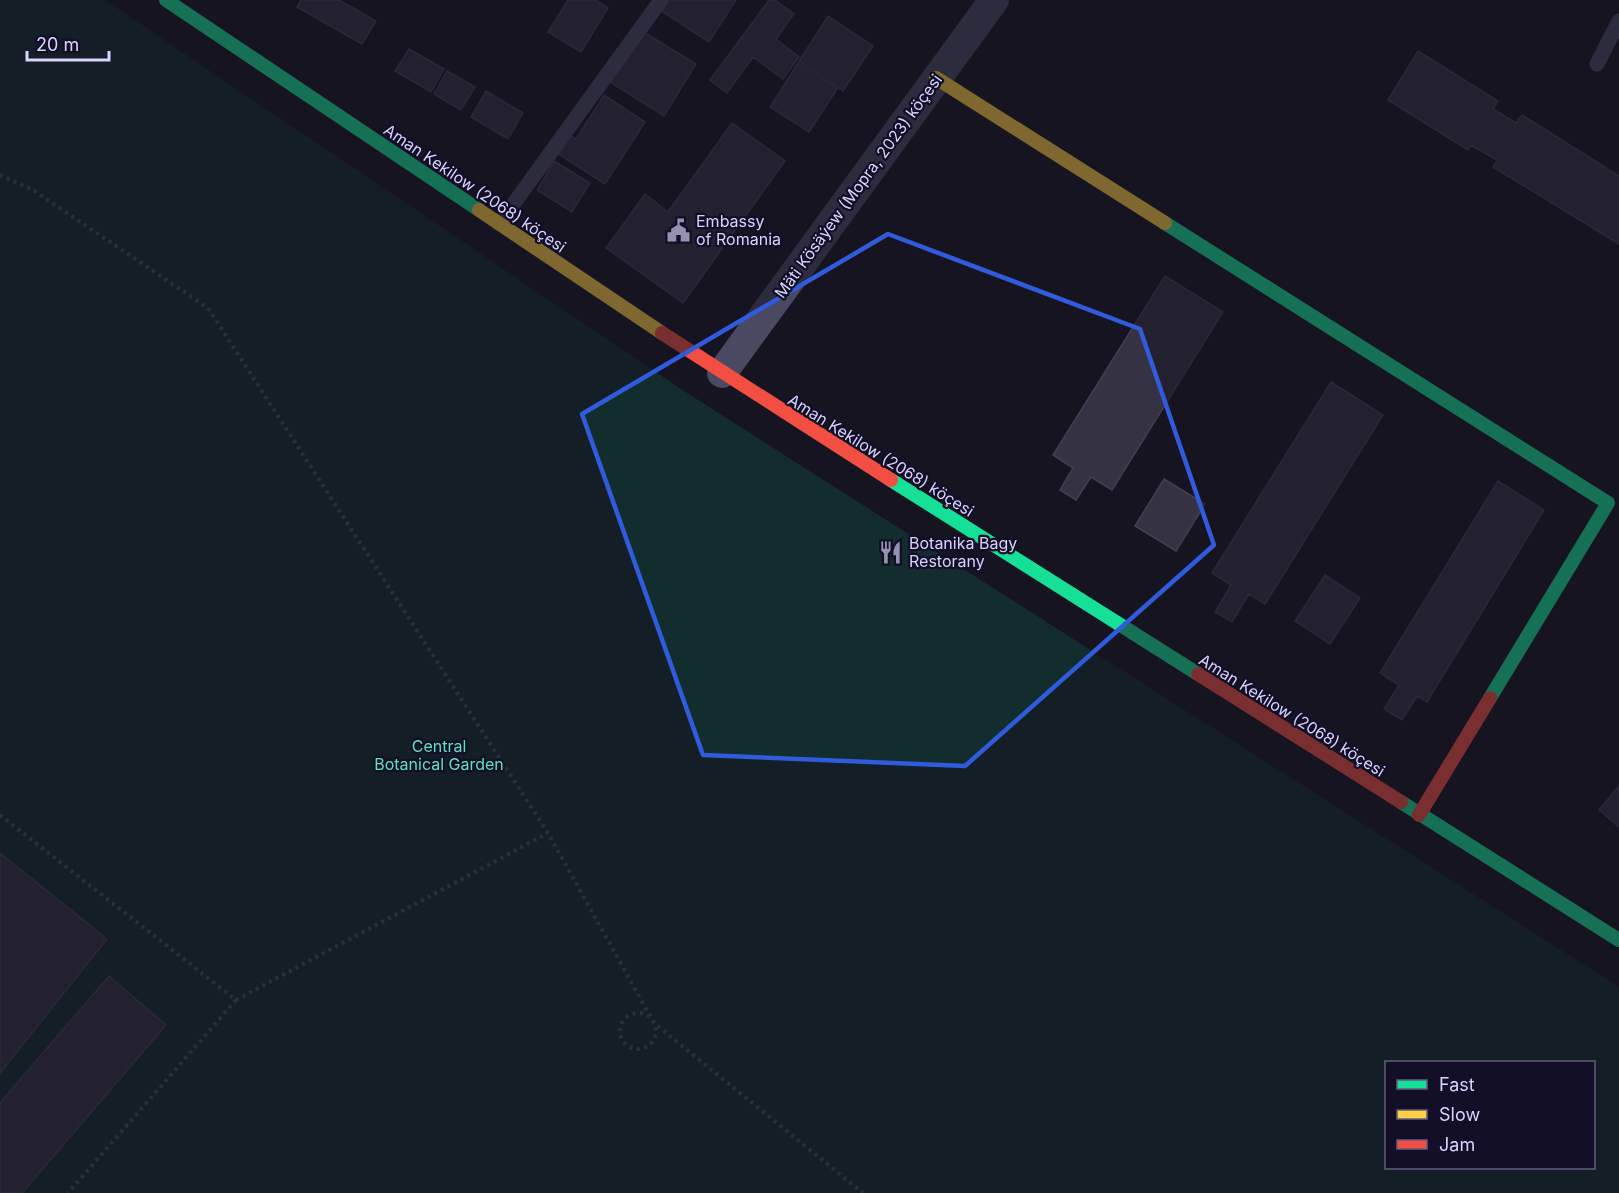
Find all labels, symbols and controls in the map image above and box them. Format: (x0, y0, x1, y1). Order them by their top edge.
scale bar (27, 24, 110, 62)
text: 20 m (36, 34, 79, 55)
street label: Mäti Kösäýew (Mopra, 2023) köçesi (770, 70, 946, 302)
street label: Aman Kekilow (2068) köçesi (380, 119, 570, 257)
place label: Embassy of Romania (696, 211, 781, 249)
public building icon: Embassy of Romania (665, 217, 691, 243)
street label: Aman Kekilow (2068) köçesi (784, 389, 978, 521)
place label: Botanika Bagy Restorany (909, 533, 1017, 571)
restaurant icon: Botanika Bagy Restorany (878, 539, 904, 565)
street label: Aman Kekilow (2068) köçesi (1195, 649, 1389, 781)
park label: Central Botanical Garden (374, 736, 504, 774)
legend (1385, 1061, 1595, 1169)
text: Fast (1439, 1074, 1475, 1095)
text: Slow (1439, 1104, 1480, 1125)
text: Jam (1439, 1134, 1475, 1155)

